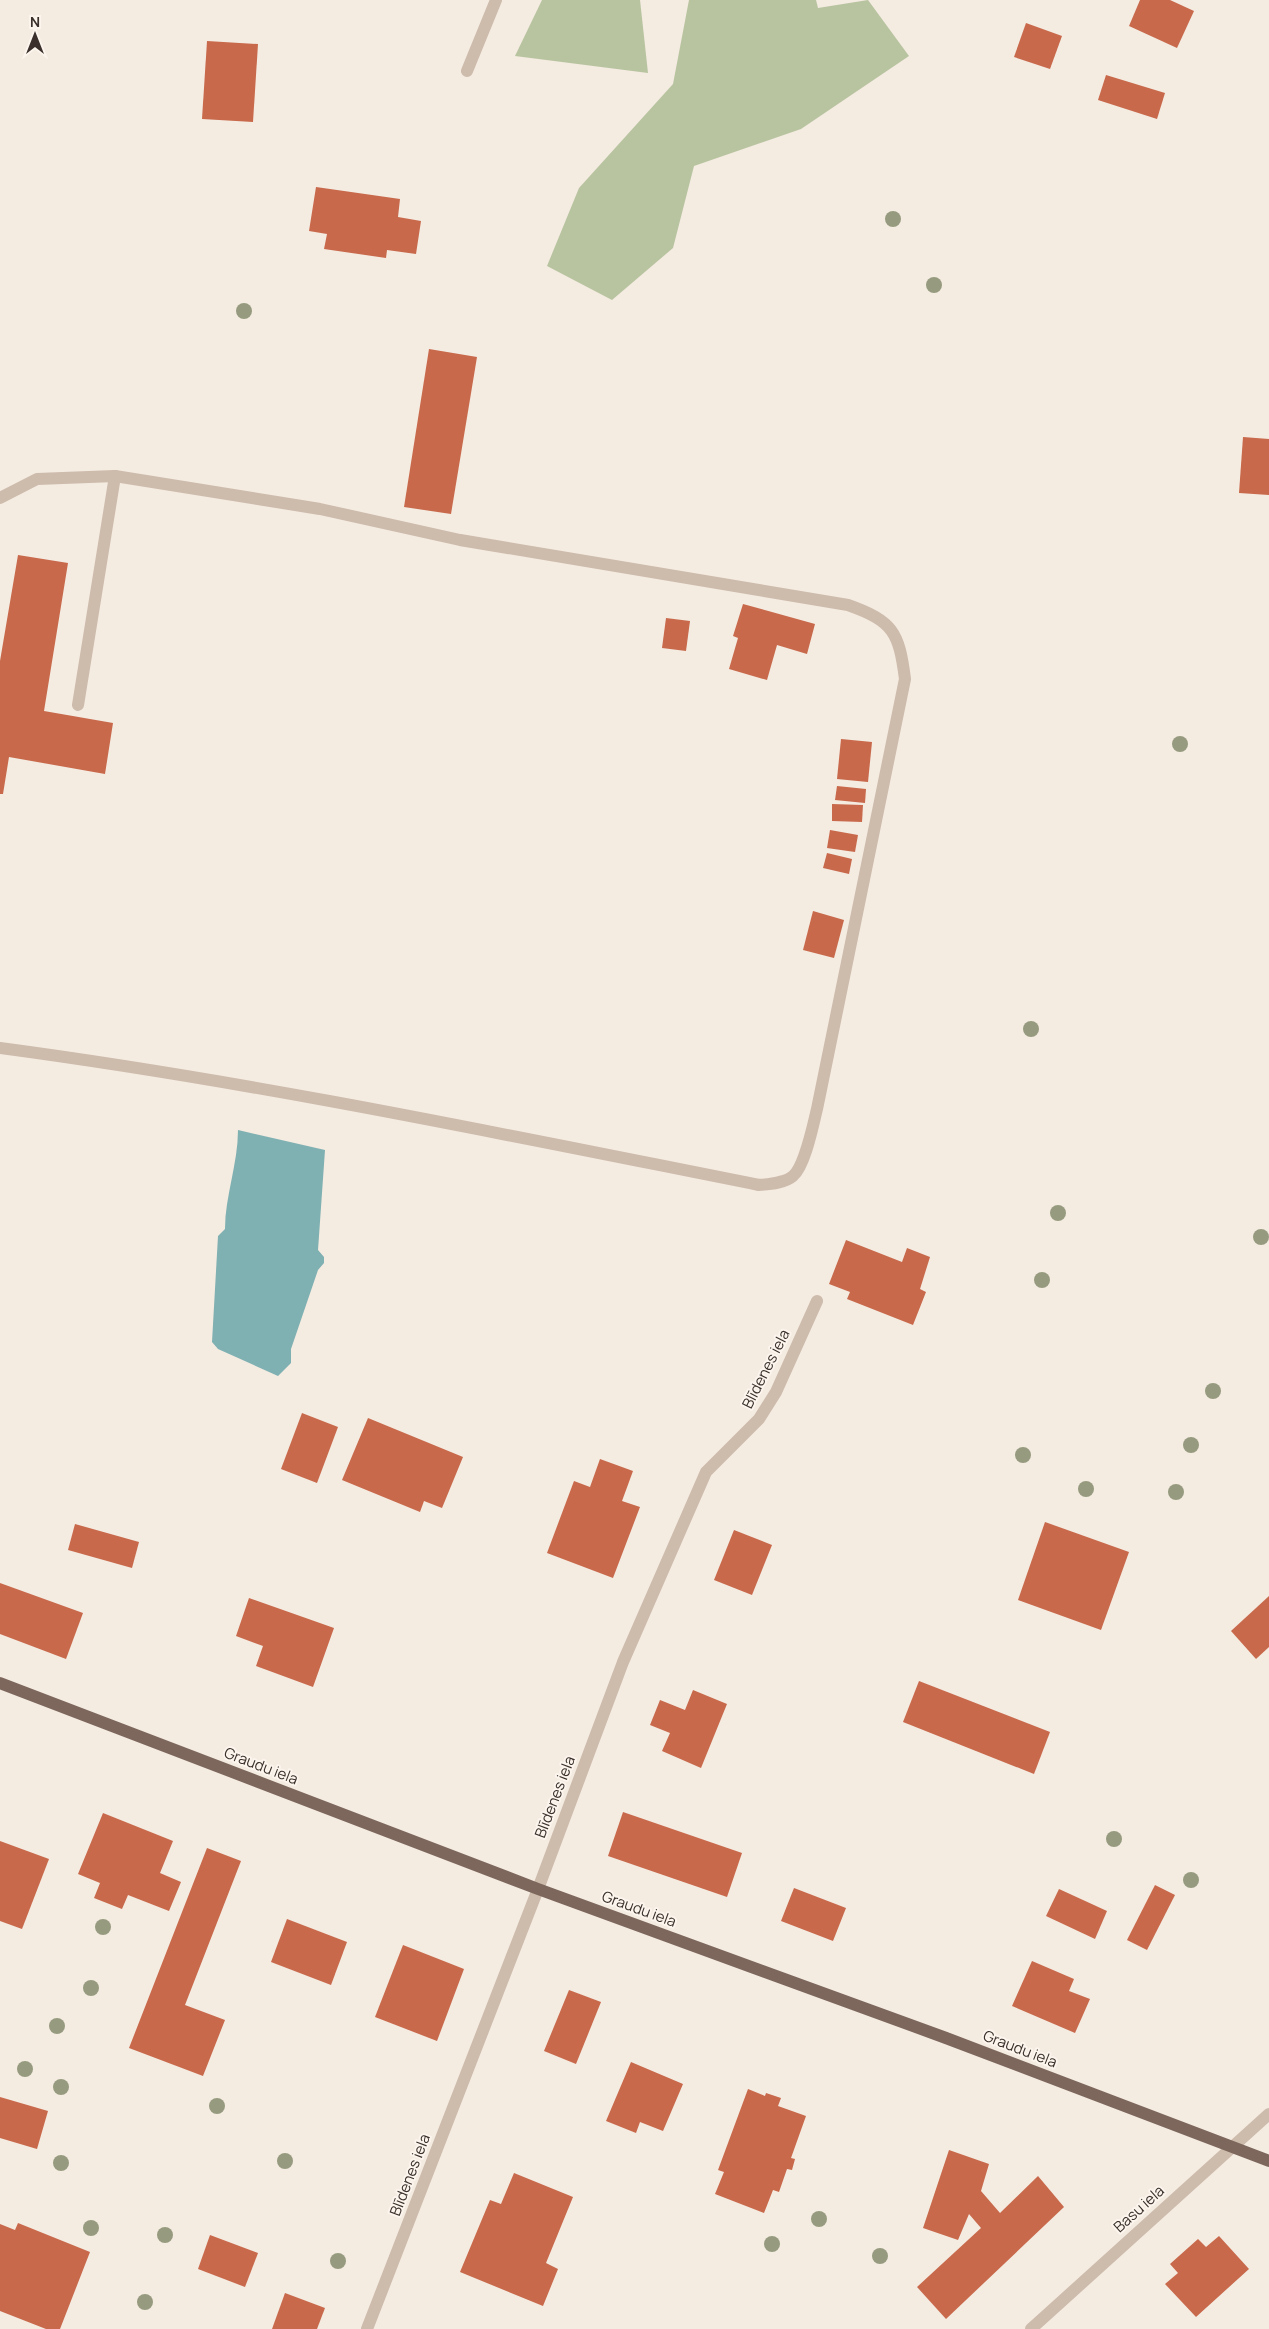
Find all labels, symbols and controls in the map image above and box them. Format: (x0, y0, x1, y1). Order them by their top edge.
north arrow (10, 10, 60, 60)
text: N (30, 12, 40, 31)
street label: Blīdenes iela (737, 1326, 794, 1412)
street label: Graudu iela (221, 1742, 301, 1789)
street label: Blīdenes iela (529, 1753, 580, 1841)
street label: Graudu iela (599, 1885, 679, 1932)
street label: Graudu iela (980, 2025, 1060, 2072)
street label: Blīdenes iela (384, 2131, 435, 2219)
street label: Basu iela (1109, 2180, 1169, 2237)

